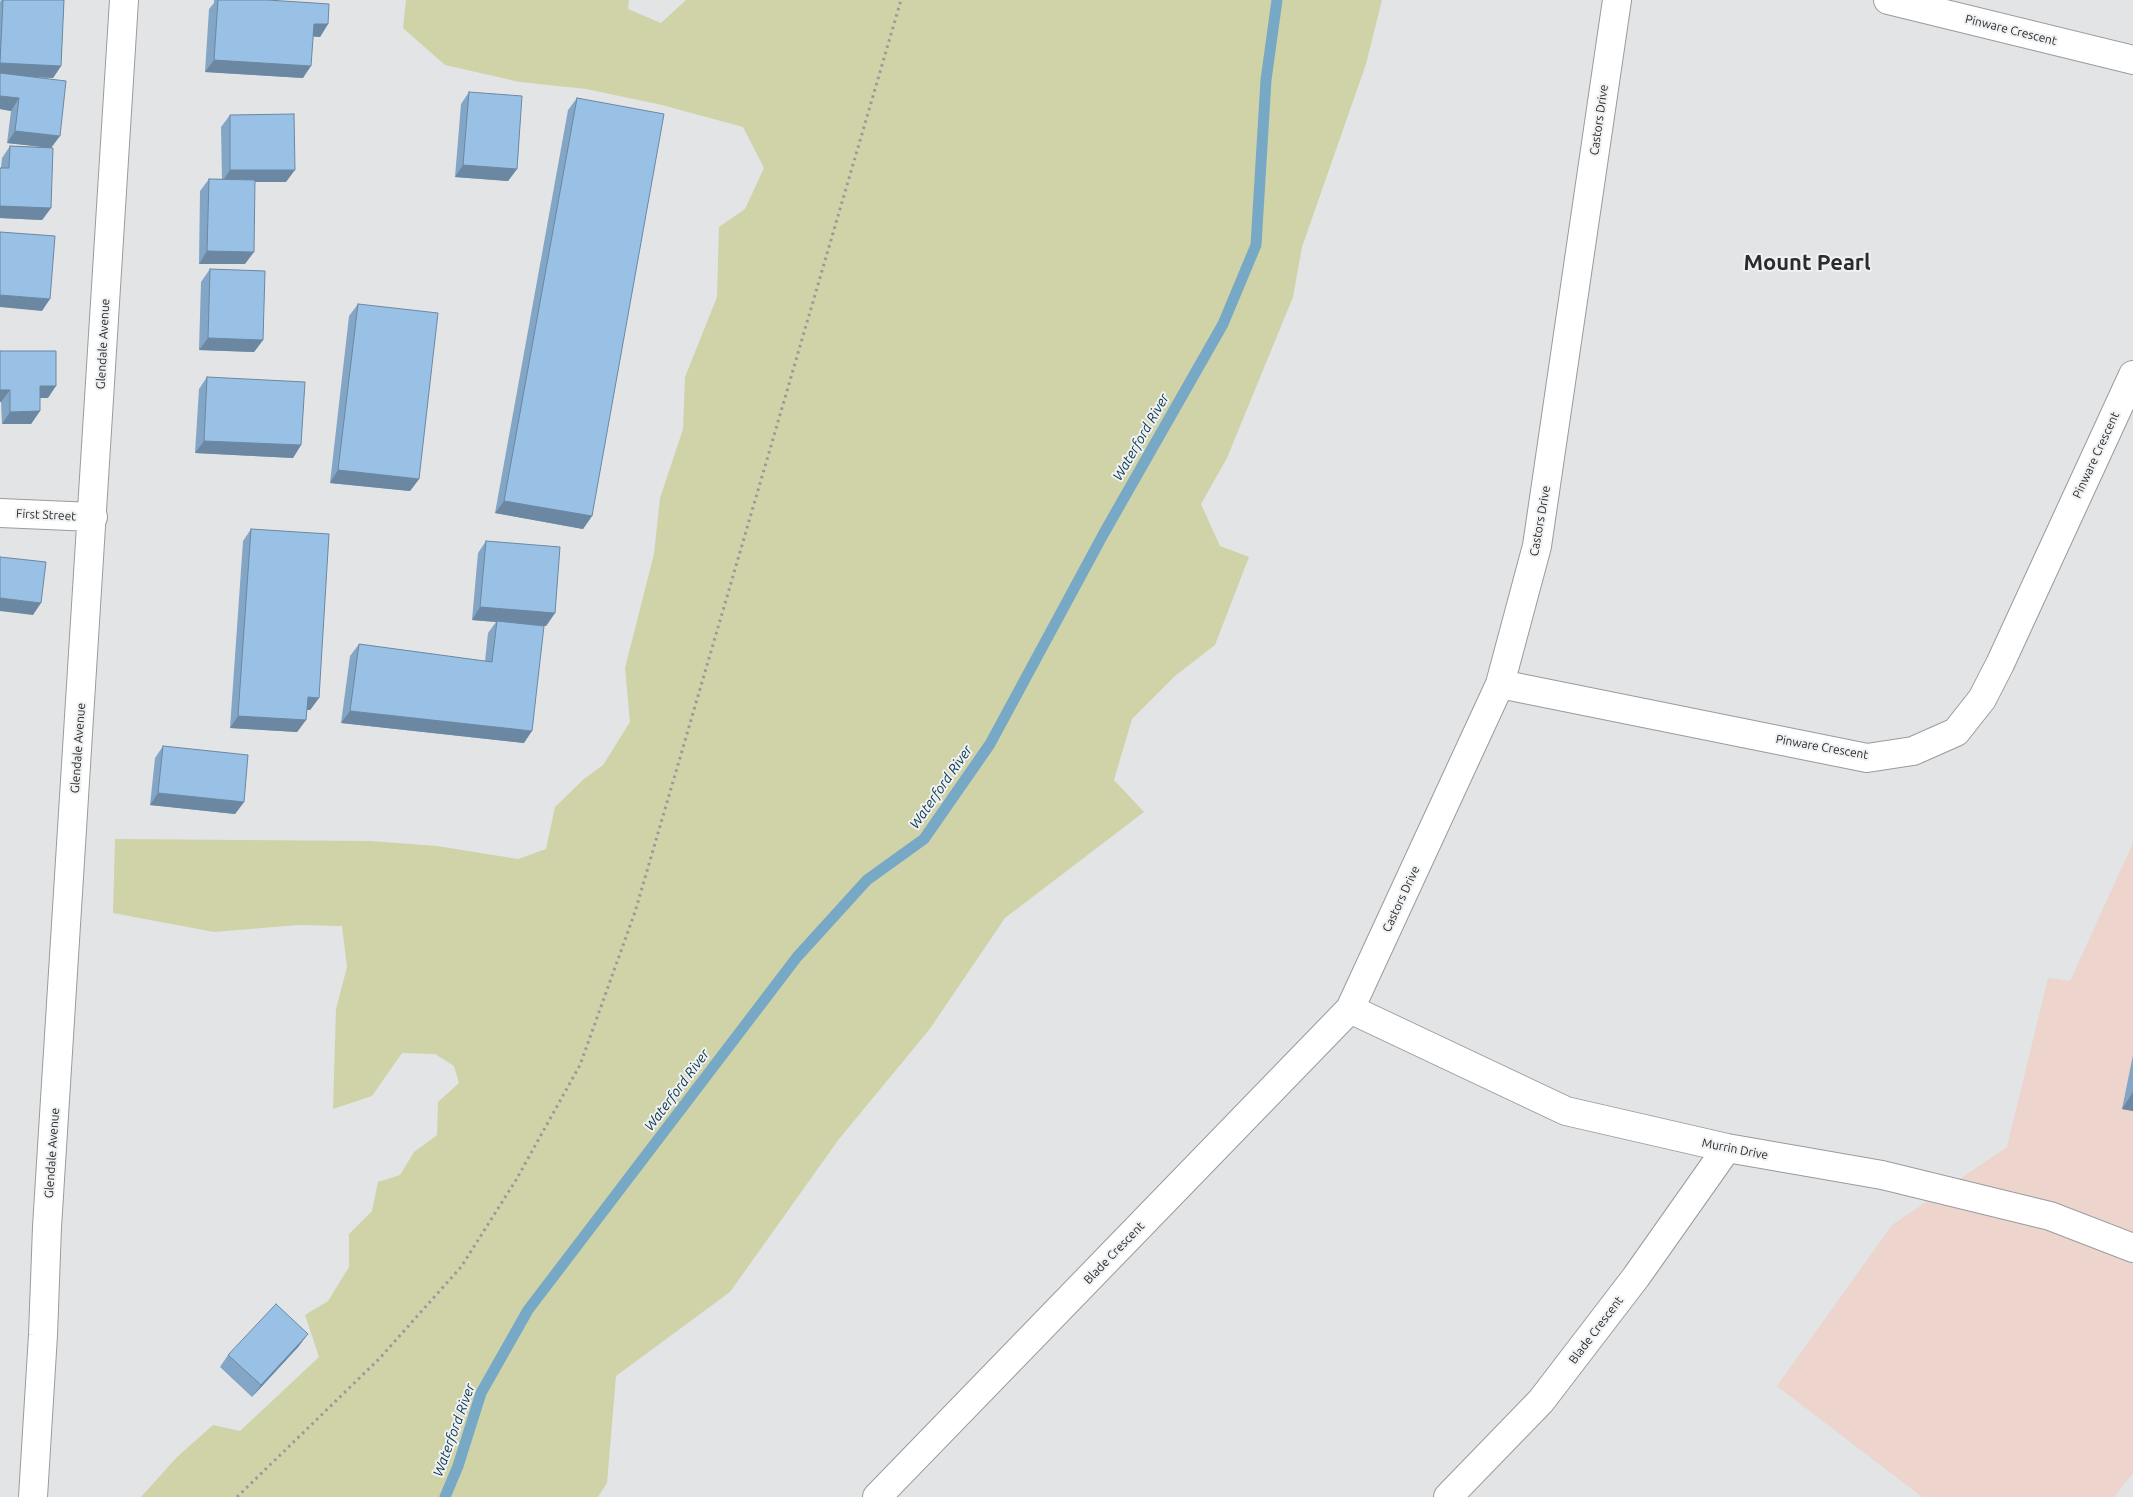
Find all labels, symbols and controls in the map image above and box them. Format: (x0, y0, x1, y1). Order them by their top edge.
street label: Pinware Crescent (1964, 12, 2058, 48)
street label: Castors Drive (1587, 84, 1611, 156)
district label: Mount Pearl (1743, 250, 1871, 276)
street label: Glendale Avenue (93, 298, 113, 390)
water label: Waterford River (1109, 391, 1173, 483)
street label: Pinware Crescent (2070, 409, 2122, 501)
street label: Castors Drive (1527, 485, 1553, 557)
street label: First Street (16, 506, 76, 524)
street label: Glendale Avenue (68, 702, 88, 794)
street label: Pinware Crescent (1775, 732, 1869, 762)
water label: Waterford River (906, 742, 976, 832)
street label: Castors Drive (1379, 864, 1423, 934)
water label: Waterford River (641, 1046, 713, 1134)
street label: Glendale Avenue (42, 1107, 62, 1199)
street label: Murrin Drive (1701, 1136, 1769, 1162)
street label: Blade Crescent (1081, 1219, 1147, 1287)
street label: Blade Crescent (1566, 1293, 1626, 1367)
water label: Waterford River (429, 1381, 479, 1479)

